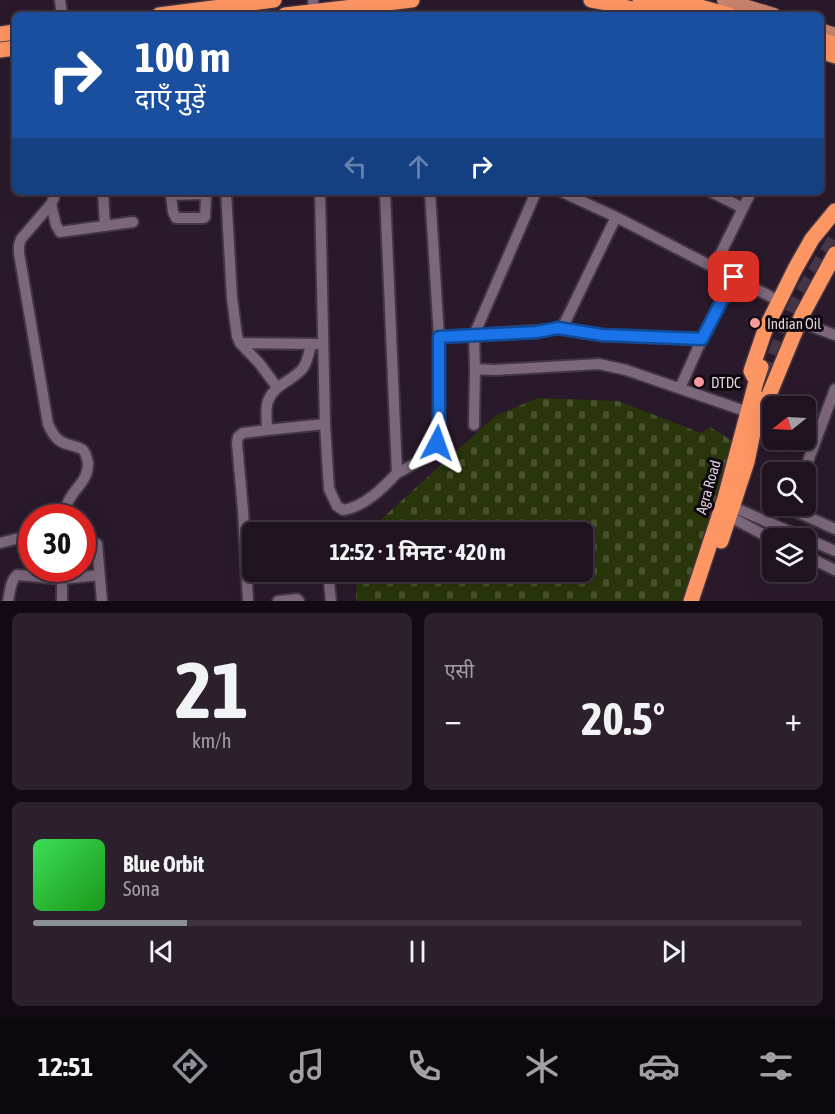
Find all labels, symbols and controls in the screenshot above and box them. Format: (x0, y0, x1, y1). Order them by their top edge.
text: 100 m (135, 33, 230, 81)
icon: right (36, 36, 114, 114)
text: दाएँ मुड़ें (135, 83, 206, 114)
icon: left (339, 150, 372, 183)
icon: ahead (402, 150, 435, 183)
icon: right (465, 150, 498, 183)
pin (708, 251, 759, 302)
icon: arrive (717, 260, 750, 293)
place label: Indian Oil (767, 315, 821, 332)
marker: Indian Oil (748, 316, 762, 330)
place label: DTDC (711, 374, 741, 391)
marker: DTDC (692, 375, 706, 389)
north arrow (762, 396, 816, 450)
map controls (762, 396, 816, 582)
position arrow (405, 411, 469, 475)
street label: Agra Road (692, 458, 724, 516)
button: search (762, 462, 816, 516)
speed limit sign: 30 (18, 504, 96, 582)
button: layers (762, 528, 816, 582)
text: 12:52 · 1 मिनट · 420 m (329, 539, 506, 565)
text: 21 (175, 645, 248, 735)
text: एसी (445, 659, 474, 682)
text: 20.5° (581, 693, 665, 745)
text: − (445, 700, 462, 738)
text: + (785, 700, 802, 738)
text: km/h (192, 729, 232, 752)
text: Blue Orbit (123, 851, 204, 877)
text: Sona (123, 877, 160, 900)
icon: previous (145, 935, 178, 968)
icon: pause (401, 935, 434, 968)
icon: next (657, 935, 690, 968)
icon: directions (169, 1045, 211, 1087)
icon: music (286, 1045, 328, 1087)
icon: phone (403, 1045, 445, 1087)
icon: climate (521, 1045, 563, 1087)
icon: car (638, 1045, 680, 1087)
icon: filters (755, 1045, 797, 1087)
text: 12:51 (38, 1051, 93, 1082)

